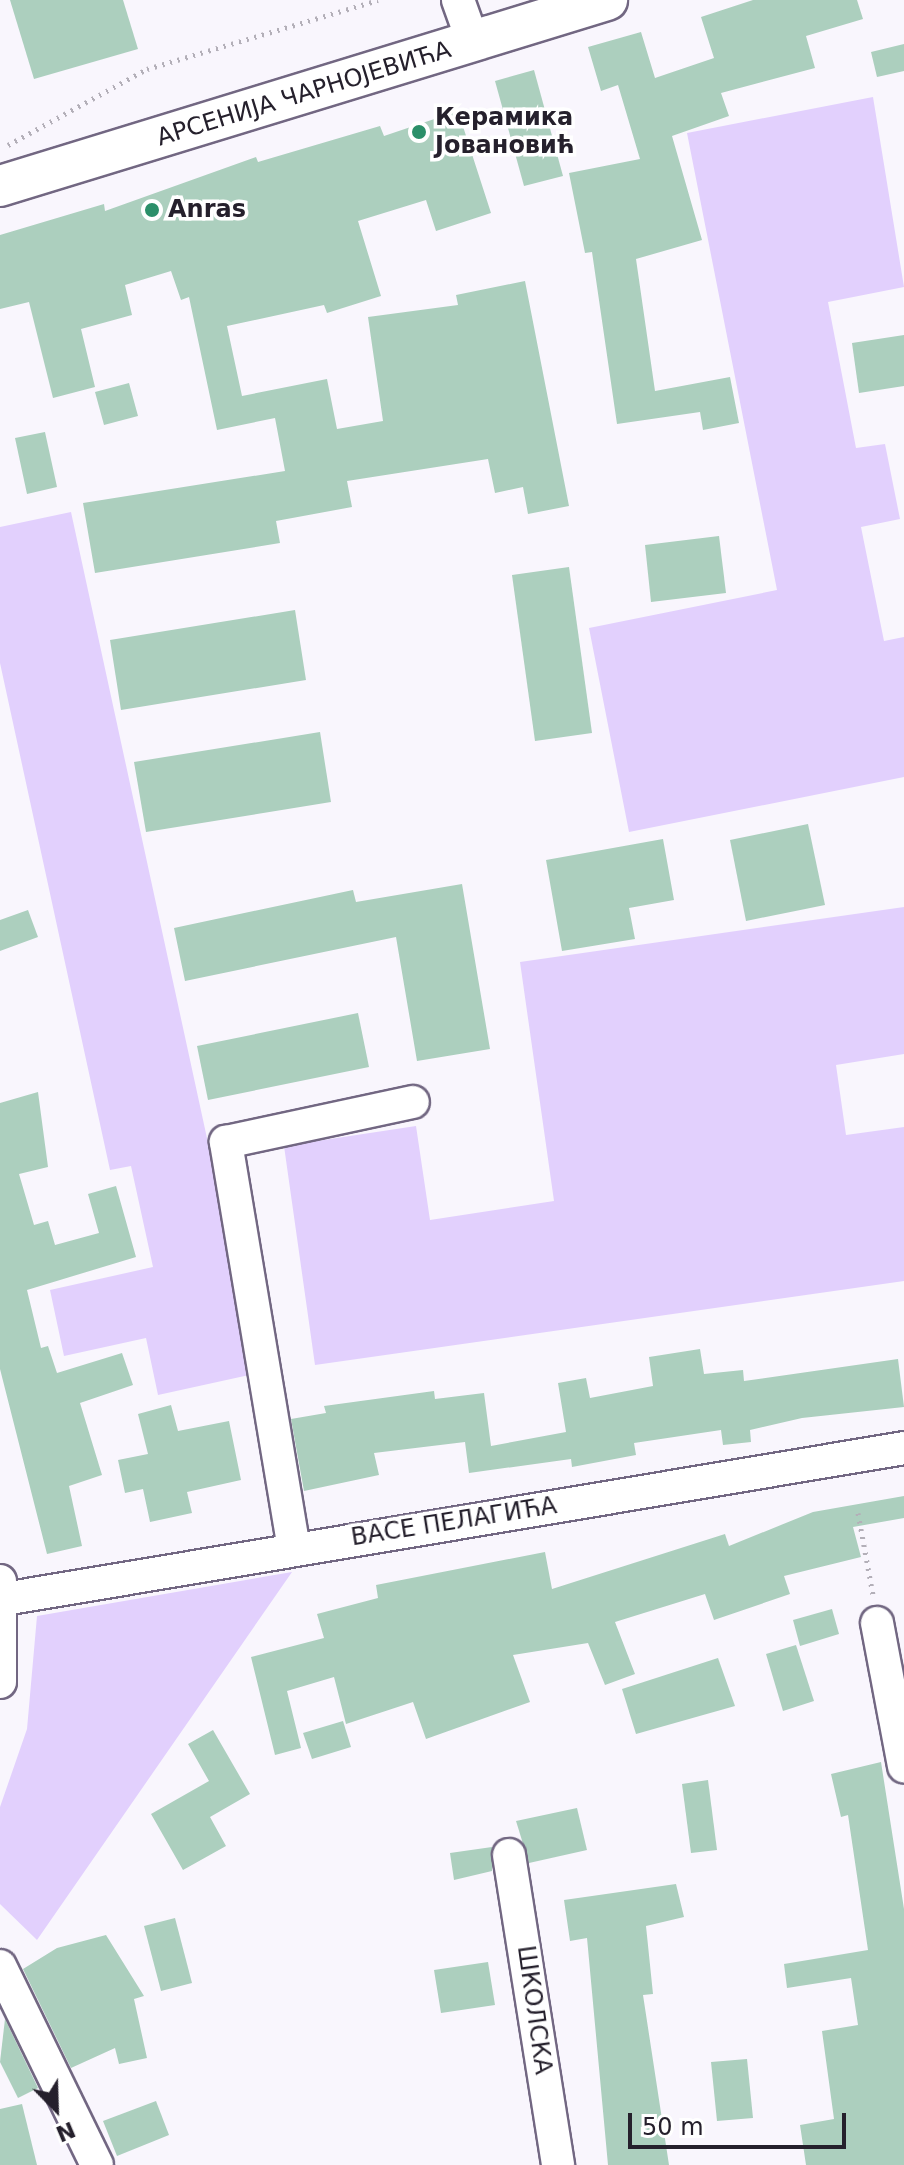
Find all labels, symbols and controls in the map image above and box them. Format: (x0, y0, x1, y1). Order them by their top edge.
street label: АРСЕНИЈА ЧАРНОЈЕВИЋА (153, 35, 455, 153)
place label: Керамика Јовановић (435, 104, 574, 160)
marker: Керамика Јовановић (410, 123, 428, 141)
place label: Anras (168, 196, 246, 224)
marker: Anras (143, 201, 161, 219)
street label: ВАСЕ ПЕЛАГИЋА (349, 1492, 559, 1552)
street label: ШКОЛСКА (511, 1944, 557, 2076)
north arrow (16, 2069, 96, 2149)
scale bar (632, 2097, 850, 2147)
text: 50 m (642, 2113, 704, 2141)
text: N (52, 2116, 79, 2147)

